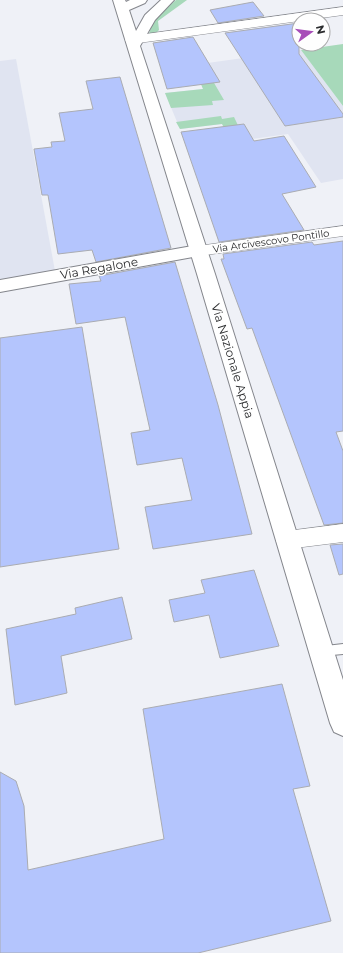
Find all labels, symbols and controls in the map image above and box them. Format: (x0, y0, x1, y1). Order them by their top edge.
north arrow (291, 12, 331, 52)
text: N (313, 24, 329, 36)
street label: Via Arcivescovo Pontillo (212, 226, 330, 256)
street label: Via Regalone (59, 254, 139, 282)
street label: Via Nazionale Appia (208, 302, 258, 420)

